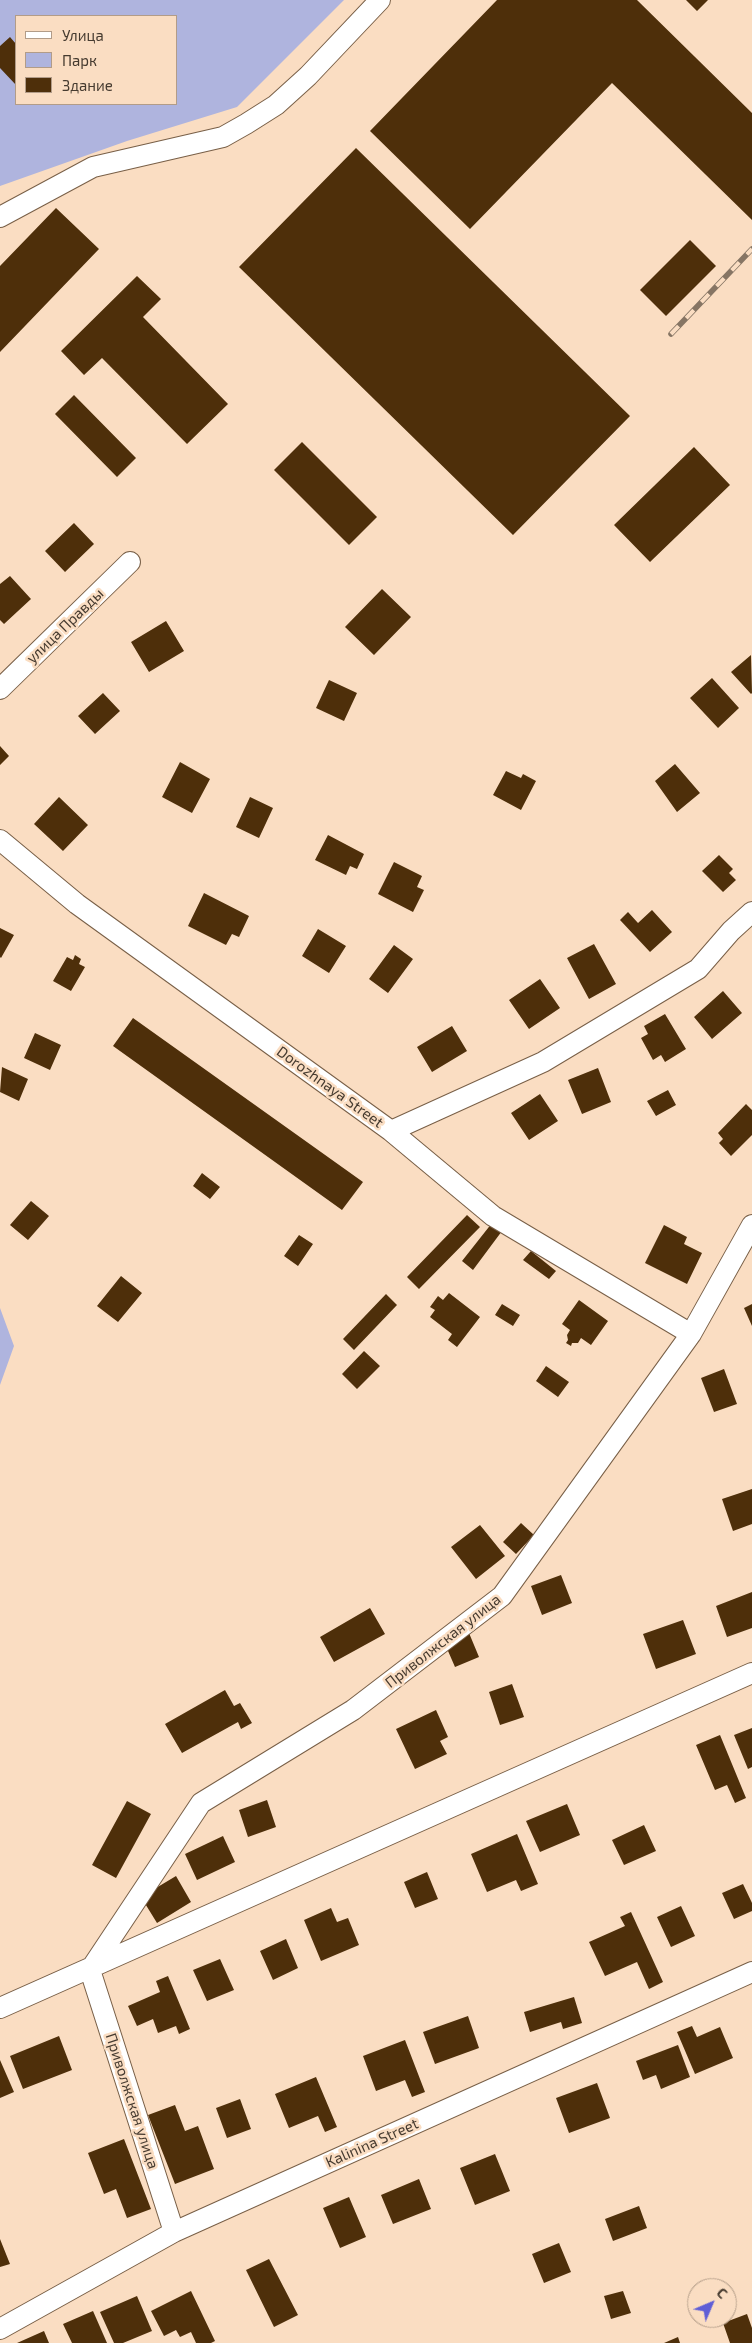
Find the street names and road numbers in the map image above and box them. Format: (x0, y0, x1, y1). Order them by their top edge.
street label: улица Правды (23, 585, 107, 667)
street label: Dorozhnaya Street (273, 1042, 387, 1132)
street label: Приволжская улица (382, 1590, 504, 1692)
street label: Приволжская улица (102, 2031, 162, 2171)
street label: Kalinina Street (323, 2115, 421, 2171)

